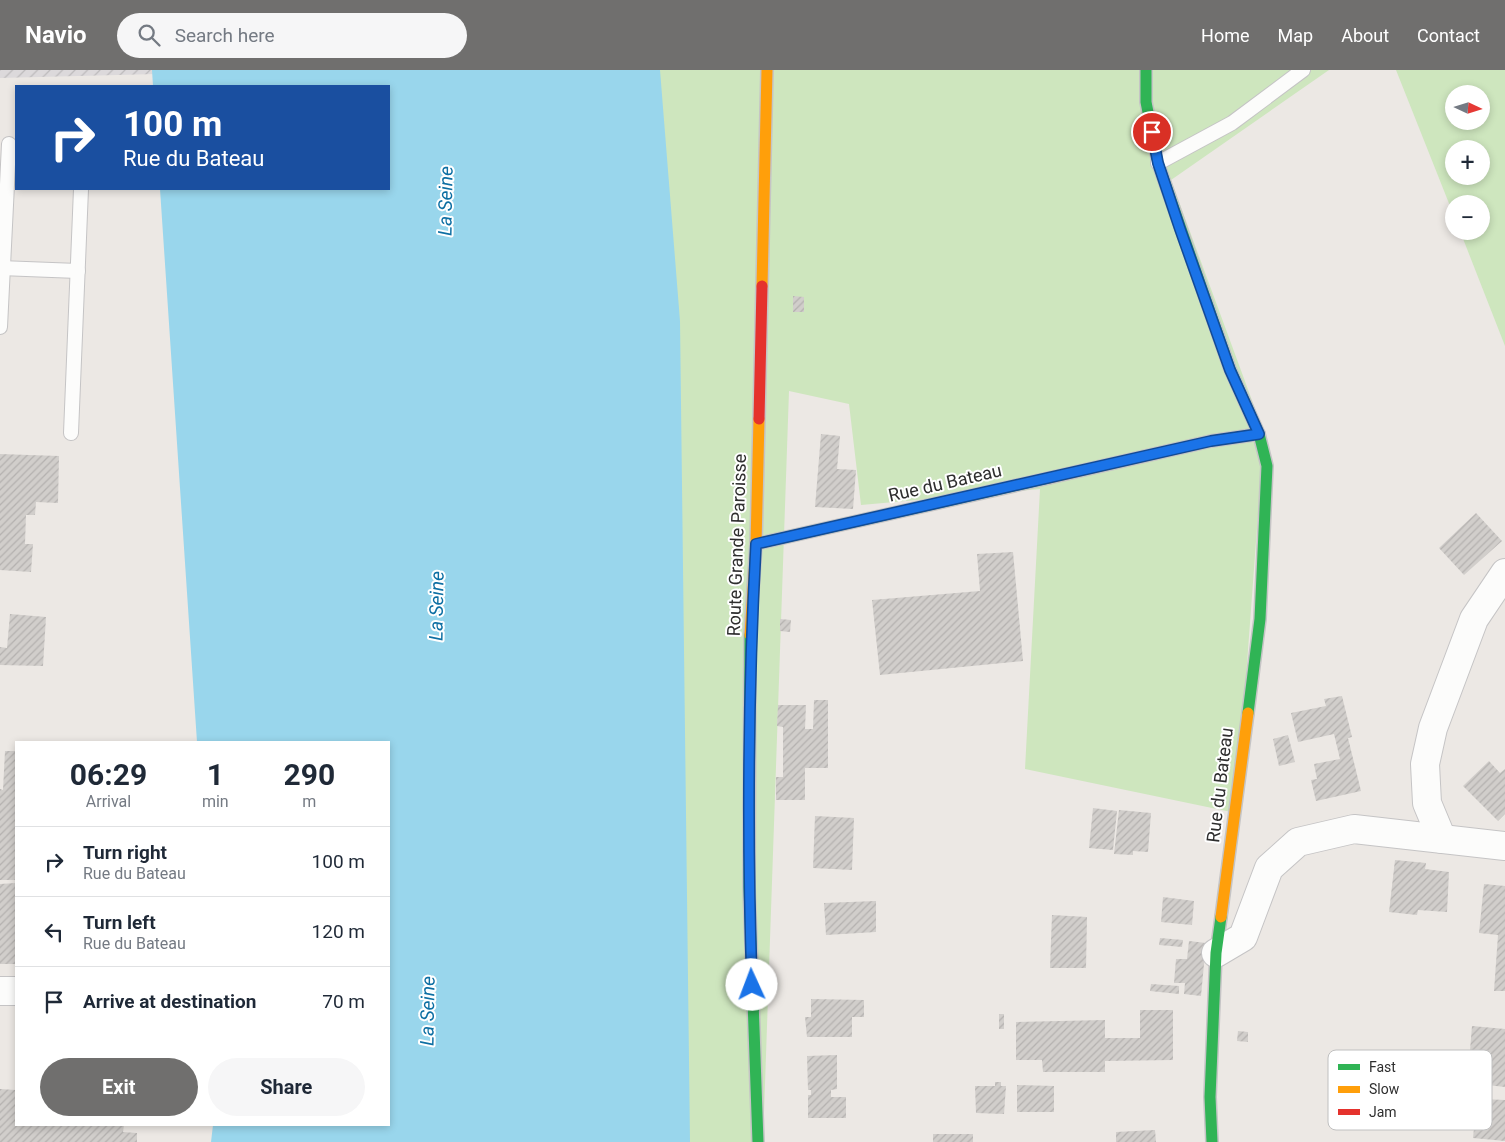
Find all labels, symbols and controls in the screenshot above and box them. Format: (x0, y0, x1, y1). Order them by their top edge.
search box (117, 13, 467, 58)
text: Navio (25, 21, 87, 49)
icon: search (135, 21, 163, 49)
text: Search here (175, 24, 275, 47)
text: Home (1201, 25, 1250, 46)
text: Map (1278, 25, 1313, 46)
text: About (1341, 25, 1389, 46)
text: Contact (1417, 25, 1480, 46)
north arrow (1445, 85, 1490, 130)
map controls (1445, 85, 1490, 240)
text: 100 m (123, 104, 222, 145)
icon: right (40, 105, 105, 170)
pin (1131, 111, 1173, 153)
icon: arrive (1138, 118, 1166, 146)
button: + (1445, 140, 1490, 185)
text: Rue du Bateau (123, 146, 264, 171)
water label: La Seine (433, 166, 458, 236)
button: − (1445, 195, 1490, 240)
street label: Route Grande Paroisse (723, 453, 750, 637)
street label: Rue du Bateau (886, 459, 1004, 506)
water label: La Seine (424, 571, 449, 641)
street label: Rue du Bateau (1202, 726, 1237, 844)
text: 06:29 (70, 757, 147, 792)
text: 1 (207, 757, 224, 792)
text: 290 (284, 757, 335, 792)
text: Arrival (86, 792, 131, 811)
text: min (202, 792, 229, 811)
text: m (302, 792, 316, 811)
text: Turn right (83, 841, 167, 864)
icon: right (40, 848, 68, 876)
text: 100 m (312, 850, 365, 873)
text: Rue du Bateau (83, 864, 186, 883)
text: Turn left (83, 911, 156, 934)
icon: left (40, 918, 68, 946)
text: 120 m (312, 920, 365, 943)
text: Rue du Bateau (83, 934, 186, 953)
position arrow (725, 958, 777, 1010)
water label: La Seine (415, 976, 440, 1046)
icon: arrive (40, 988, 68, 1016)
text: Arrive at destination (83, 990, 256, 1013)
text: 70 m (322, 990, 365, 1013)
legend (1328, 1050, 1492, 1130)
button: Exit (40, 1058, 198, 1116)
button: Share (208, 1058, 365, 1116)
text: Fast (1369, 1059, 1396, 1075)
text: Slow (1369, 1081, 1400, 1097)
text: Jam (1369, 1104, 1397, 1120)

